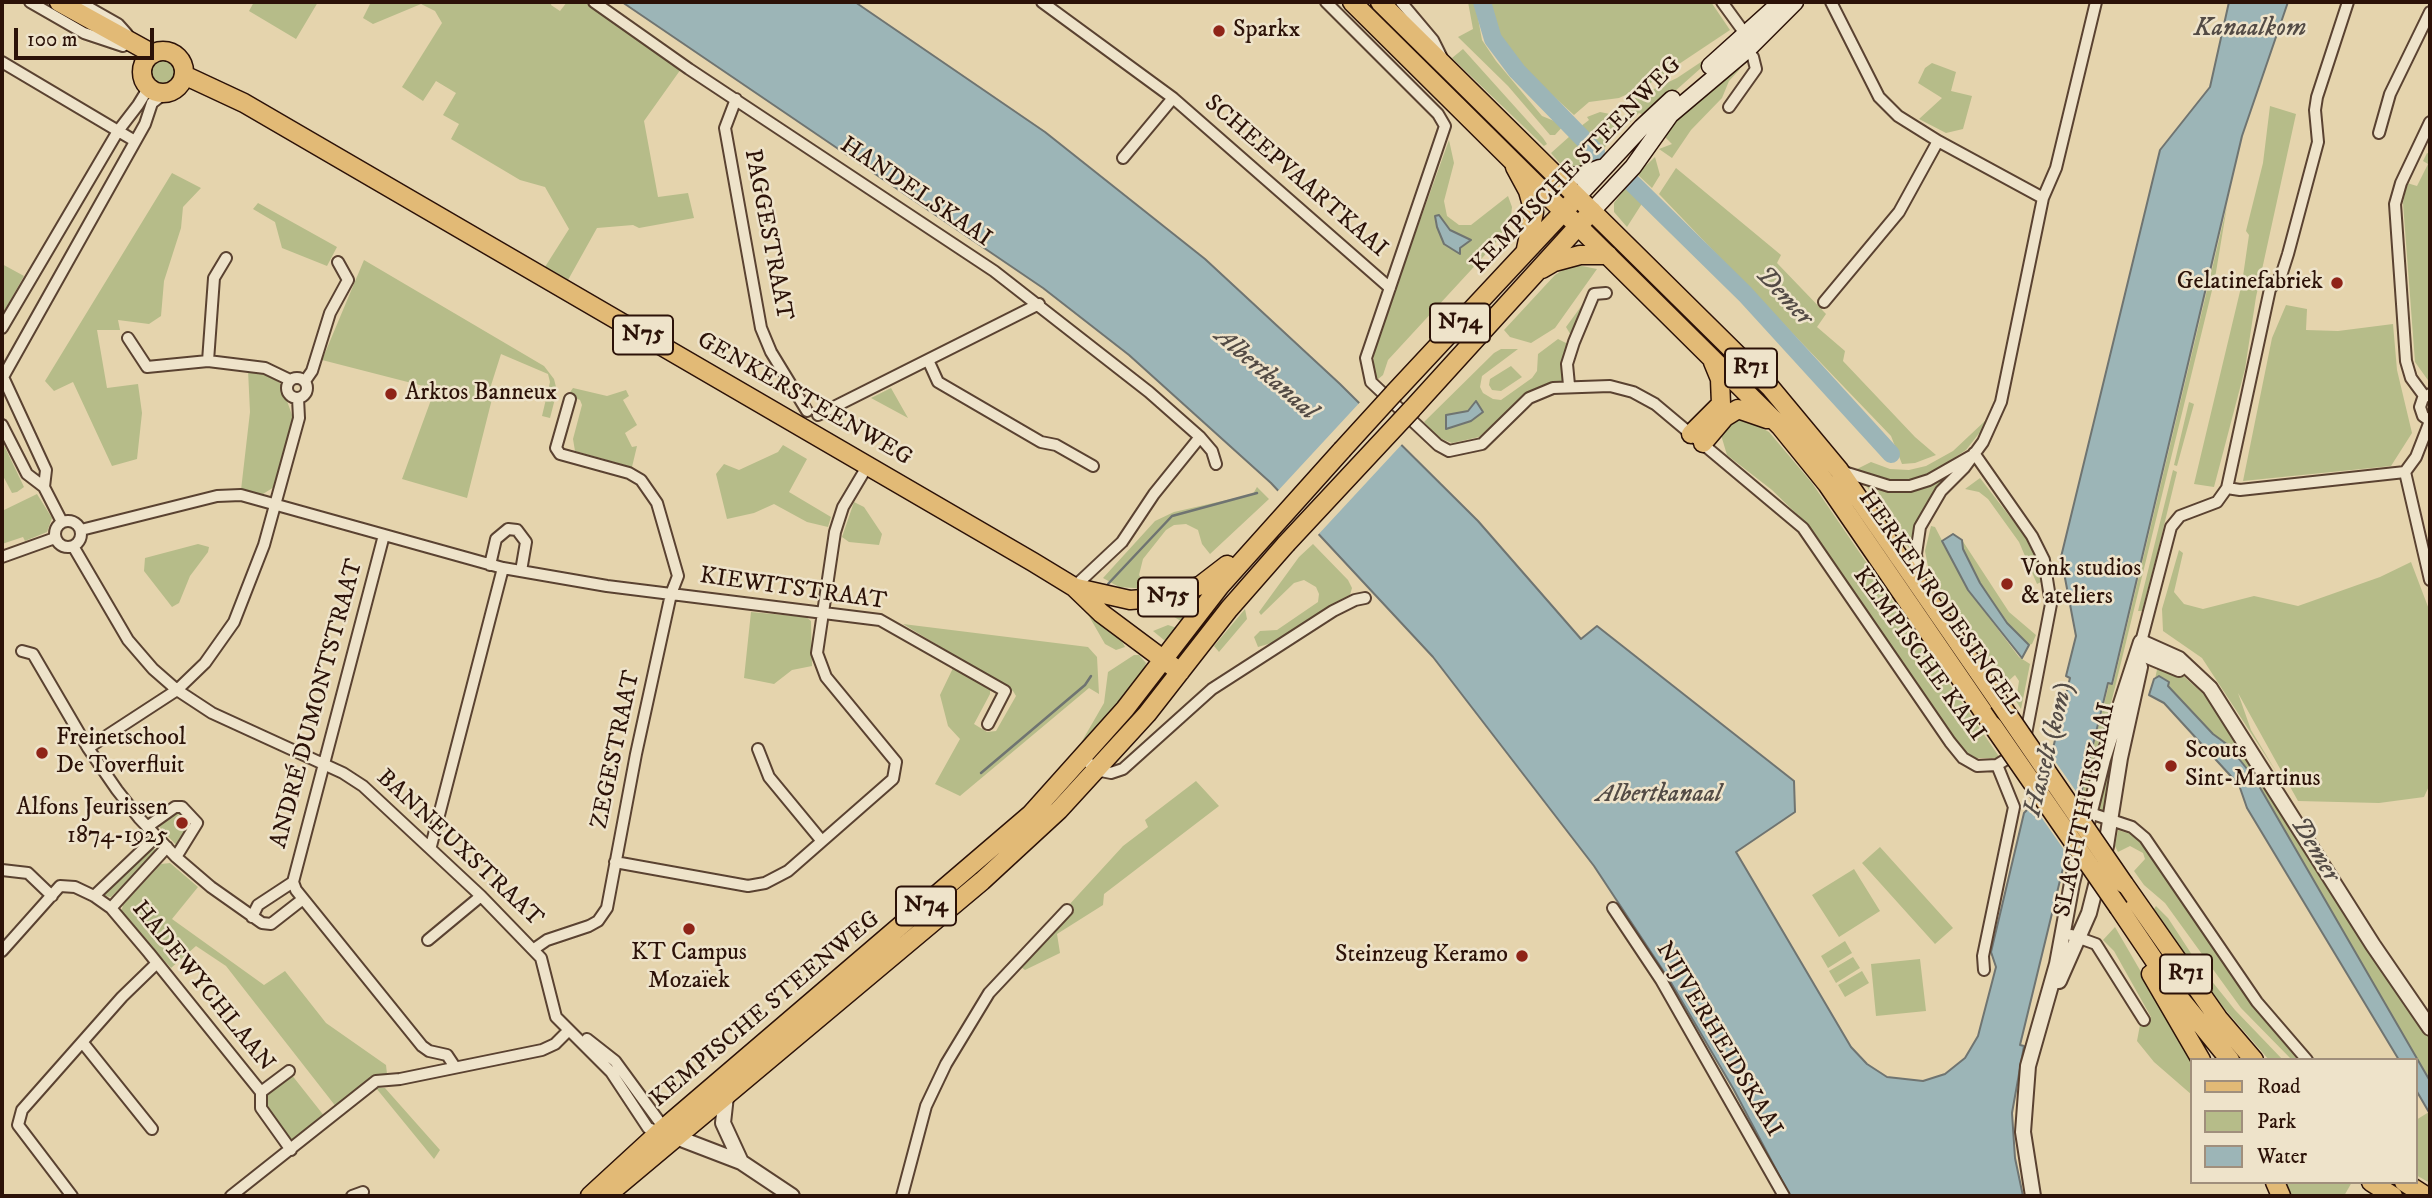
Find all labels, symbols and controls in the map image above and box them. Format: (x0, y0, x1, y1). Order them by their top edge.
scale bar (18, 14, 158, 58)
water label: Kanaalkom (2194, 14, 2306, 46)
place label: Sparkx (1233, 17, 1300, 45)
marker: Sparkx (1211, 23, 1227, 39)
text: 100 m (27, 27, 78, 53)
street label: KEMPISCHE STEENWEG (1466, 51, 1688, 281)
street label: SCHEEPVAARTKAAI (1198, 90, 1392, 264)
street label: HANDELSKAAI (834, 132, 996, 254)
street label: PAGGESTRAAT (736, 147, 798, 323)
water label: Demer (1748, 261, 1818, 333)
place label: Gelatinefabriek (2177, 269, 2323, 297)
marker: Gelatinefabriek (2329, 275, 2345, 291)
road number: N74 (1430, 304, 1490, 342)
road number: N75 (613, 316, 673, 354)
water label: Albertkanaal (1207, 322, 1323, 428)
street label: GENKERSTEENWEG (691, 327, 917, 473)
road number: R71 (1725, 348, 1777, 388)
place label: Arktos Banneux (405, 380, 557, 408)
marker: Arktos Banneux (383, 386, 399, 402)
street label: HERKENRODESINGEL (1851, 485, 2027, 721)
street label: ANDRÉ DUMONTSTRAAT (266, 556, 370, 852)
place label: Vonk studios & ateliers (2021, 556, 2141, 612)
street label: KEMPISCHE KAAI (1845, 562, 1991, 748)
street label: KIEWITSTRAAT (698, 563, 888, 617)
marker: Vonk studios & ateliers (1999, 576, 2015, 592)
road number: N75 (1138, 578, 1198, 617)
street label: ZEGESTRAAT (586, 668, 648, 832)
water label: Hasselt (kom) (2018, 680, 2082, 820)
street label: SLACHTHUISKAAI (2049, 700, 2123, 920)
place label: Freinetschool De Toverfluit (56, 725, 186, 781)
place label: Scouts Sint-Martinus (2185, 738, 2321, 794)
marker: Freinetschool De Toverfluit (34, 745, 50, 761)
marker: Scouts Sint-Martinus (2163, 758, 2179, 774)
street label: BANNEUXSTRAAT (370, 764, 548, 934)
water label: Albertkanaal (1596, 780, 1722, 812)
place label: Alfons Jeurissen 1874-1925 (16, 795, 168, 851)
water label: Demer (2283, 812, 2345, 888)
marker: Alfons Jeurissen 1874-1925 (174, 815, 190, 831)
road number: N74 (896, 886, 956, 925)
street label: HADEWYCHLAAN (124, 896, 280, 1078)
street label: KEMPISCHE STEENWEG (645, 906, 887, 1114)
marker: KT Campus Mozaïek (681, 921, 697, 937)
street label: NIJVERHEIDSKAAI (1648, 937, 1788, 1143)
place label: KT Campus Mozaïek (631, 940, 747, 996)
place label: Steinzeug Keramo (1335, 942, 1508, 970)
marker: Steinzeug Keramo (1514, 948, 1530, 964)
road number: R71 (2160, 954, 2212, 993)
legend (2190, 1058, 2418, 1184)
text: Road (2257, 1074, 2301, 1100)
text: Park (2257, 1109, 2296, 1135)
text: Water (2257, 1144, 2307, 1170)

